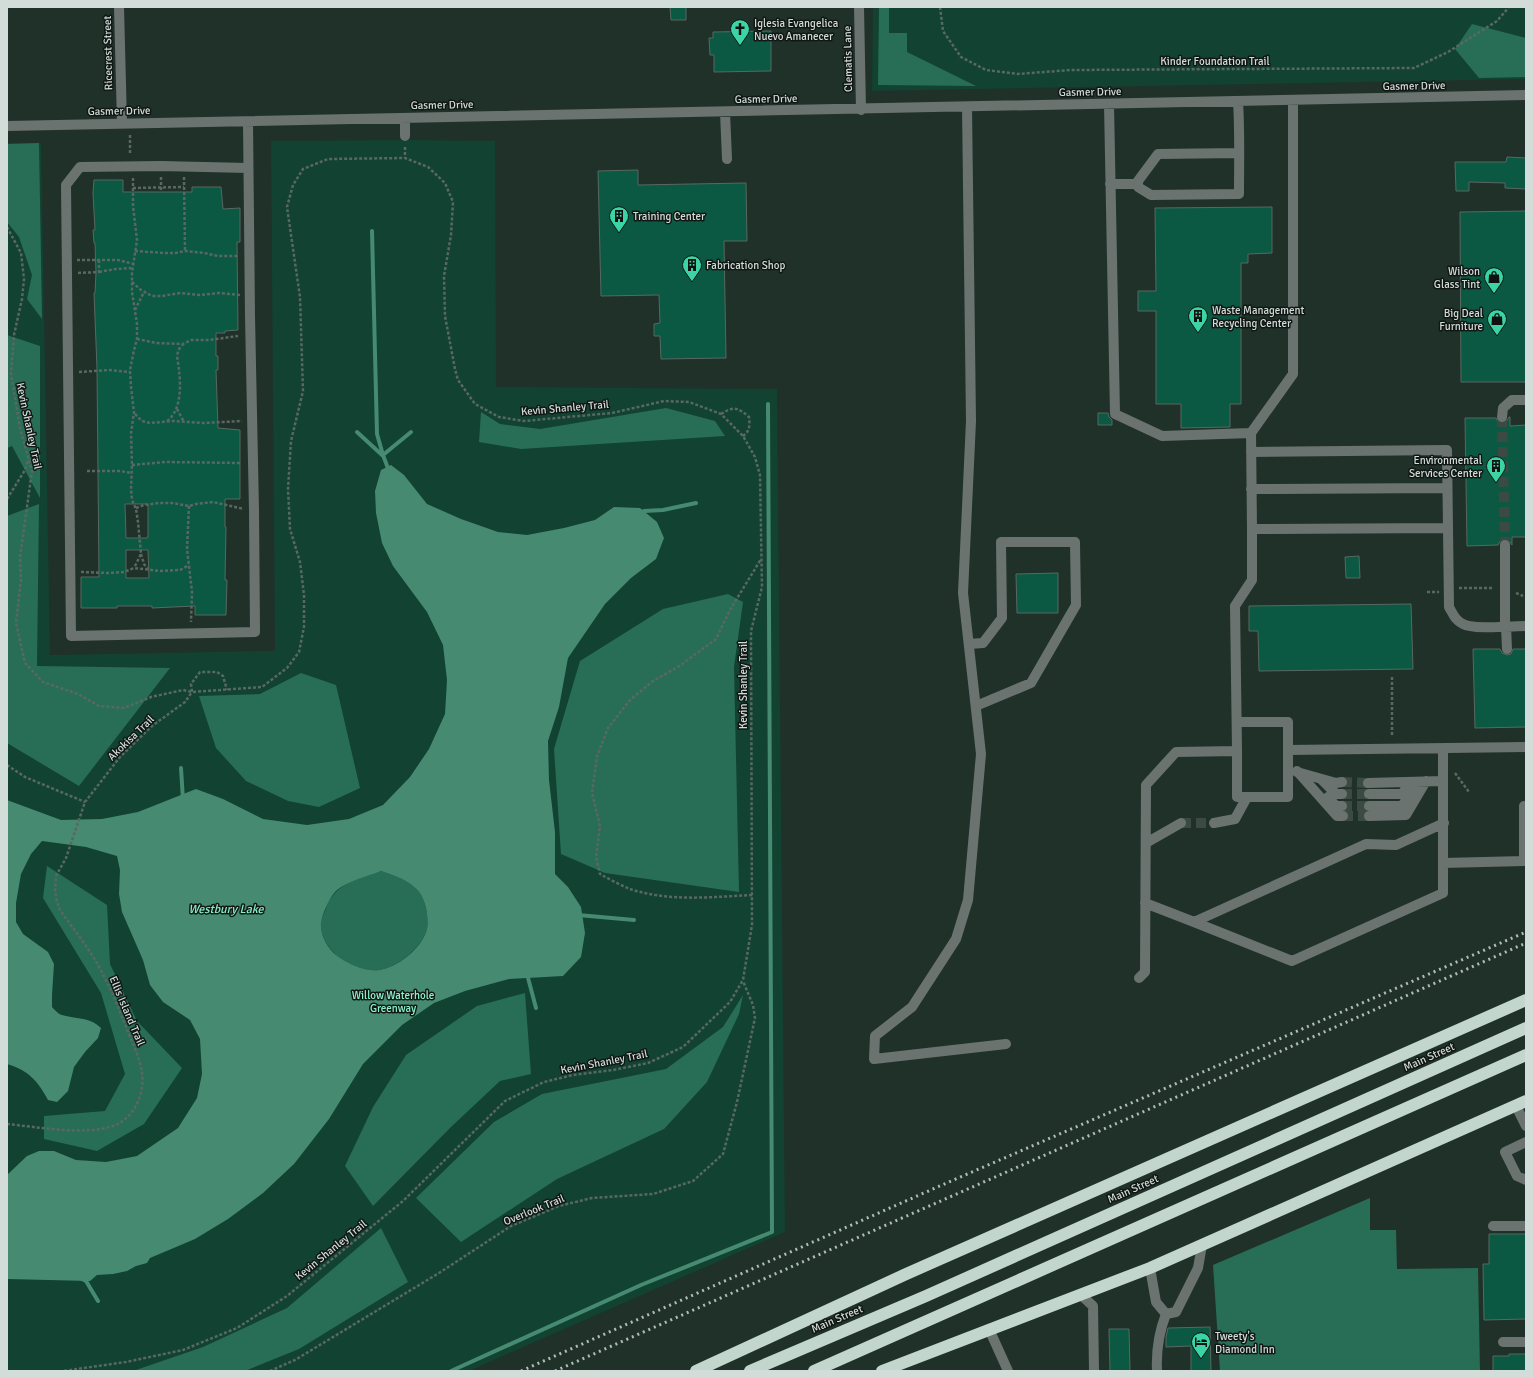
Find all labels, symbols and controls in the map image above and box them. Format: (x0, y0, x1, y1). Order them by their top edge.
street label: Ricecrest Street (101, 16, 115, 90)
place label: Iglesia Evangelica Nuevo Amanecer (754, 17, 839, 43)
church icon: Iglesia Evangelica Nuevo Amanecer (729, 18, 751, 46)
street label: Clematis Lane (841, 26, 855, 92)
street label: Kinder Foundation Trail (1160, 55, 1270, 68)
street label: Gasmer Drive (1382, 79, 1446, 93)
street label: Gasmer Drive (1058, 85, 1122, 99)
street label: Gasmer Drive (734, 92, 798, 106)
street label: Gasmer Drive (410, 98, 474, 112)
street label: Gasmer Drive (87, 104, 151, 118)
building icon: Training Center (608, 205, 630, 233)
place label: Training Center (633, 210, 705, 223)
building icon: Fabrication Shop (681, 254, 703, 282)
place label: Fabrication Shop (706, 259, 785, 272)
place label: Wilson Glass Tint (1434, 265, 1480, 291)
shop icon: Wilson Glass Tint (1483, 266, 1505, 294)
place label: Waste Management Recycling Center (1212, 304, 1305, 330)
building icon: Waste Management Recycling Center (1187, 305, 1209, 333)
place label: Big Deal Furniture (1439, 307, 1483, 333)
shop icon: Big Deal Furniture (1486, 308, 1508, 336)
street label: Kevin Shanley Trail (13, 381, 45, 471)
street label: Kevin Shanley Trail (520, 398, 610, 418)
place label: Environmental Services Center (1409, 454, 1482, 480)
building icon: Environmental Services Center (1485, 455, 1507, 483)
street label: Kevin Shanley Trail (737, 641, 750, 729)
street label: Akokisa Trail (105, 713, 157, 763)
water label: Westbury Lake (188, 902, 265, 917)
street label: Ellis Island Trail (106, 974, 148, 1048)
park label: Willow Waterhole Greenway (352, 989, 434, 1015)
street label: Main Street (1401, 1040, 1457, 1074)
street label: Kevin Shanley Trail (559, 1047, 649, 1077)
street label: Main Street (1105, 1172, 1161, 1206)
street label: Overlook Trail (502, 1192, 566, 1228)
street label: Kevin Shanley Trail (293, 1217, 369, 1283)
street label: Main Street (809, 1302, 865, 1336)
place label: Tweety's Diamond Inn (1215, 1330, 1275, 1356)
hotel icon: Tweety's Diamond Inn (1190, 1331, 1212, 1359)

